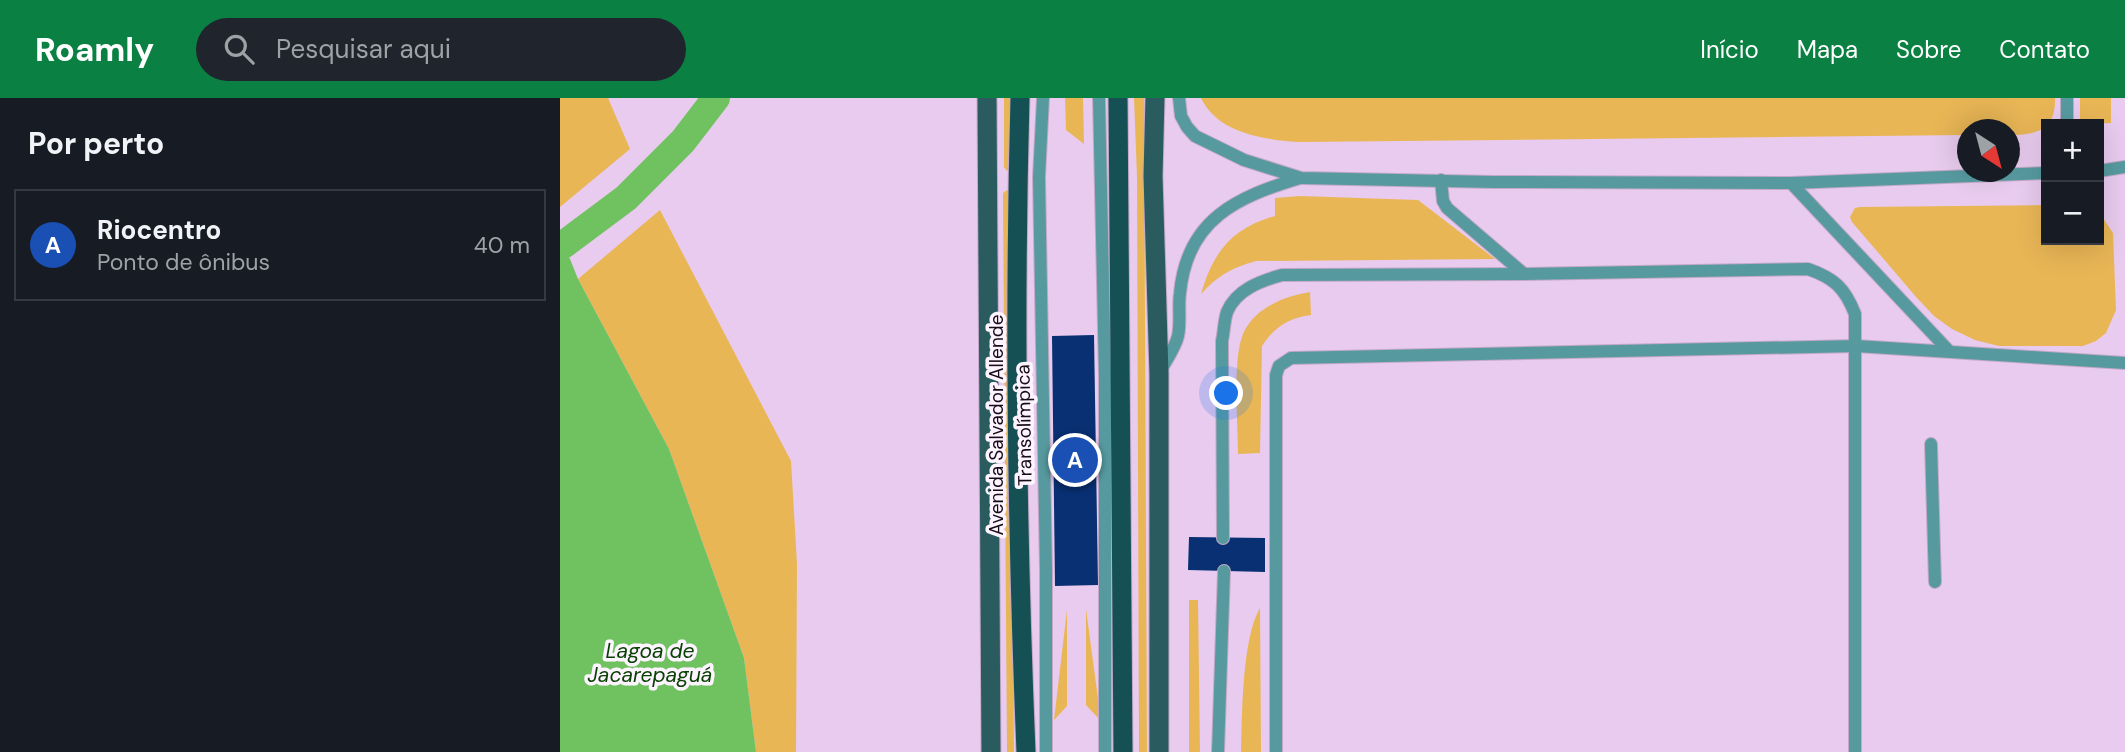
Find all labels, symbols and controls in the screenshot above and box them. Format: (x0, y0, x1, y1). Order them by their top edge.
search box (196, 18, 686, 81)
text: Roamly (35, 28, 154, 71)
icon: search (220, 30, 258, 68)
text: Pesquisar aqui (276, 32, 451, 66)
text: Início (1700, 34, 1759, 65)
text: Mapa (1797, 34, 1858, 65)
text: Sobre (1896, 34, 1961, 65)
text: Contato (1999, 34, 2090, 65)
north arrow (1957, 119, 2020, 182)
map controls (2041, 119, 2104, 245)
button: + (2041, 119, 2104, 182)
text: Por perto (28, 124, 164, 163)
button: − (2041, 182, 2104, 245)
text: Riocentro (97, 213, 221, 247)
text: A (45, 230, 61, 260)
text: 40 m (474, 230, 530, 260)
text: Ponto de ônibus (97, 247, 270, 277)
street label: Avenida Salvador Allende (984, 315, 1009, 535)
street label: Transolímpica (1010, 364, 1038, 486)
your location (1209, 376, 1243, 410)
pin: A (1052, 434, 1098, 486)
water label: Lagoa de Jacarepaguá (588, 637, 712, 689)

